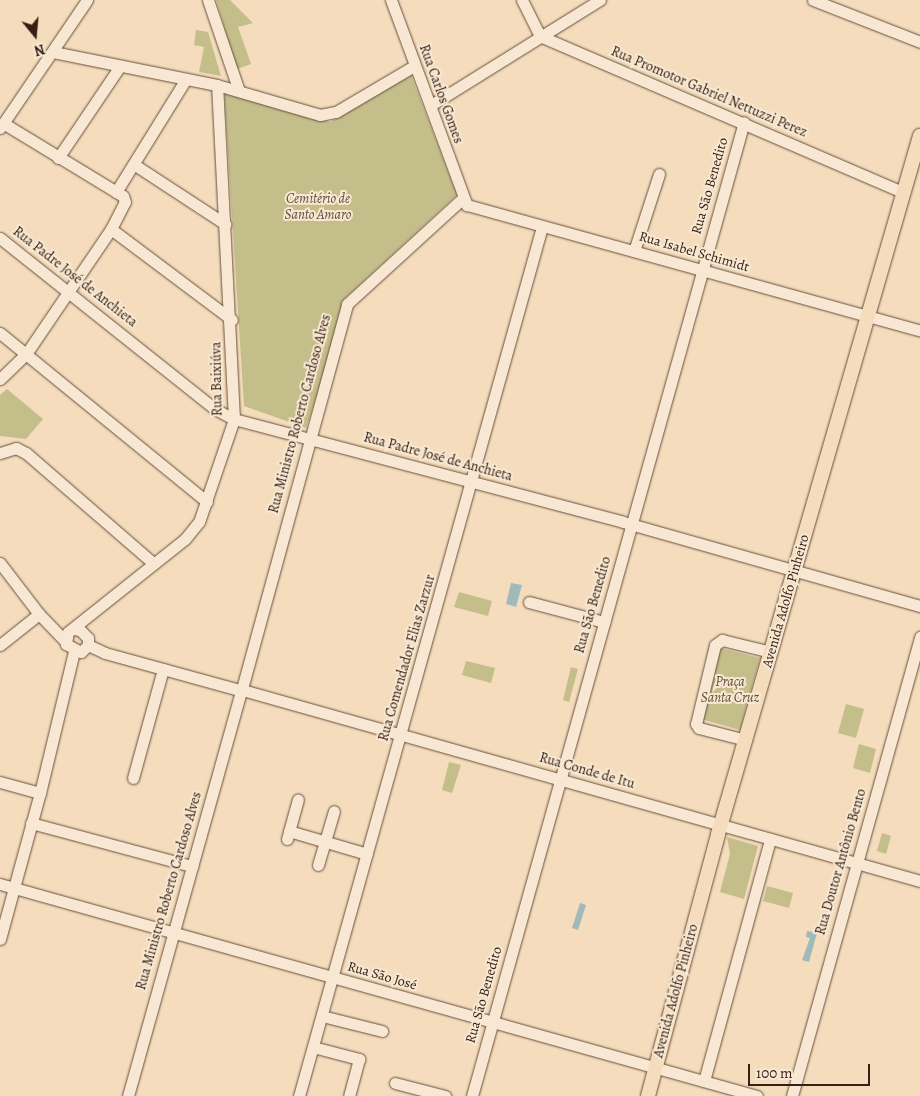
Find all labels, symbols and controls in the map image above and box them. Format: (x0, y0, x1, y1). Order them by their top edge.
north arrow (10, 10, 60, 60)
text: N (32, 39, 47, 60)
street label: Rua Carlos Gomes (415, 42, 467, 146)
street label: Rua Promotor Gabriel Nettuzzi Perez (608, 43, 810, 141)
street label: Rua São Benedito (688, 136, 732, 236)
park label: Cemitério de Santo Amaro (285, 191, 351, 223)
street label: Rua Padre José de Anchieta (9, 223, 141, 331)
street label: Rua Isabel Schimidt (637, 228, 751, 276)
street label: Rua Ministro Roberto Cardoso Alves (265, 313, 335, 515)
street label: Rua Baixiúva (208, 342, 226, 416)
street label: Rua Padre José de Anchieta (362, 429, 514, 485)
street label: Avenida Adolfo Pinheiro (759, 533, 813, 669)
street label: Rua São Benedito (571, 555, 615, 655)
street label: Rua Comendador Elias Zarzur (375, 573, 439, 743)
park label: Praça Santa Cruz (701, 674, 759, 706)
street label: Rua Conde de Itu (537, 749, 637, 793)
street label: Rua Doutor Antônio Bento (812, 787, 870, 937)
street label: Rua Ministro Roberto Cardoso Alves (133, 790, 205, 992)
street label: Avenida Adolfo Pinheiro (650, 922, 702, 1060)
street label: Rua São Benedito (462, 945, 506, 1045)
street label: Rua São José (345, 958, 419, 994)
scale bar (750, 1054, 872, 1086)
text: 100 m (756, 1063, 793, 1083)

